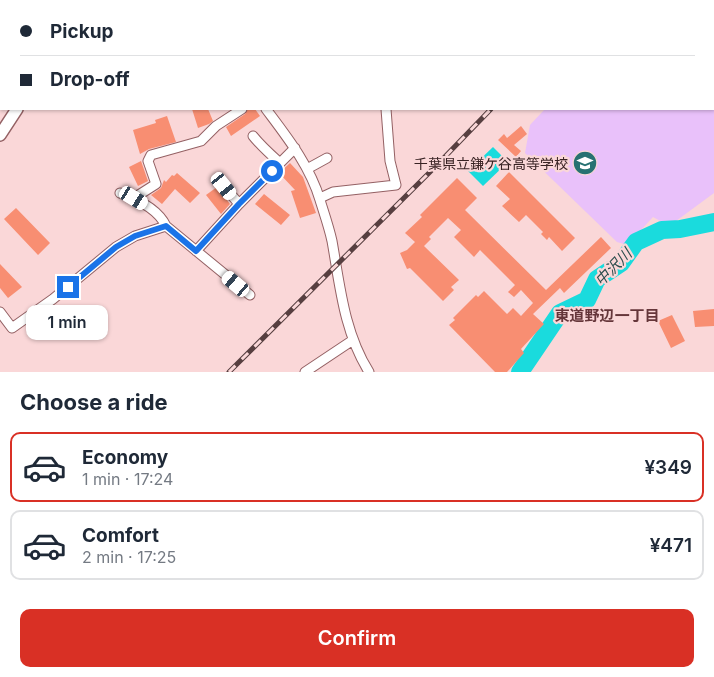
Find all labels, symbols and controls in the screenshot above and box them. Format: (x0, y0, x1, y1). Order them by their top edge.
text: Pickup (50, 20, 113, 43)
text: Drop-off (50, 68, 130, 91)
school or university icon: 千葉県立鎌ケ谷高等学校 (572, 150, 598, 176)
place label: 千葉県立鎌ケ谷高等学校 (414, 155, 568, 172)
route start (261, 160, 283, 182)
car (208, 170, 239, 202)
car (117, 184, 150, 212)
water label: 中沢川 (591, 243, 637, 290)
car (219, 269, 252, 299)
route end (57, 276, 79, 298)
callout: 1 min (27, 304, 109, 340)
district label: 東道野辺一丁目 (554, 306, 660, 325)
text: 1 min (47, 312, 87, 332)
text: Choose a ride (20, 389, 168, 415)
icon: car (22, 445, 67, 490)
text: Economy (82, 446, 168, 469)
text: ¥349 (644, 456, 692, 479)
text: 1 min · 17:24 (82, 469, 173, 489)
icon: car (22, 523, 67, 568)
text: Comfort (82, 524, 159, 547)
text: ¥471 (650, 534, 692, 557)
text: 2 min · 17:25 (82, 547, 176, 567)
button: Confirm (20, 609, 694, 667)

